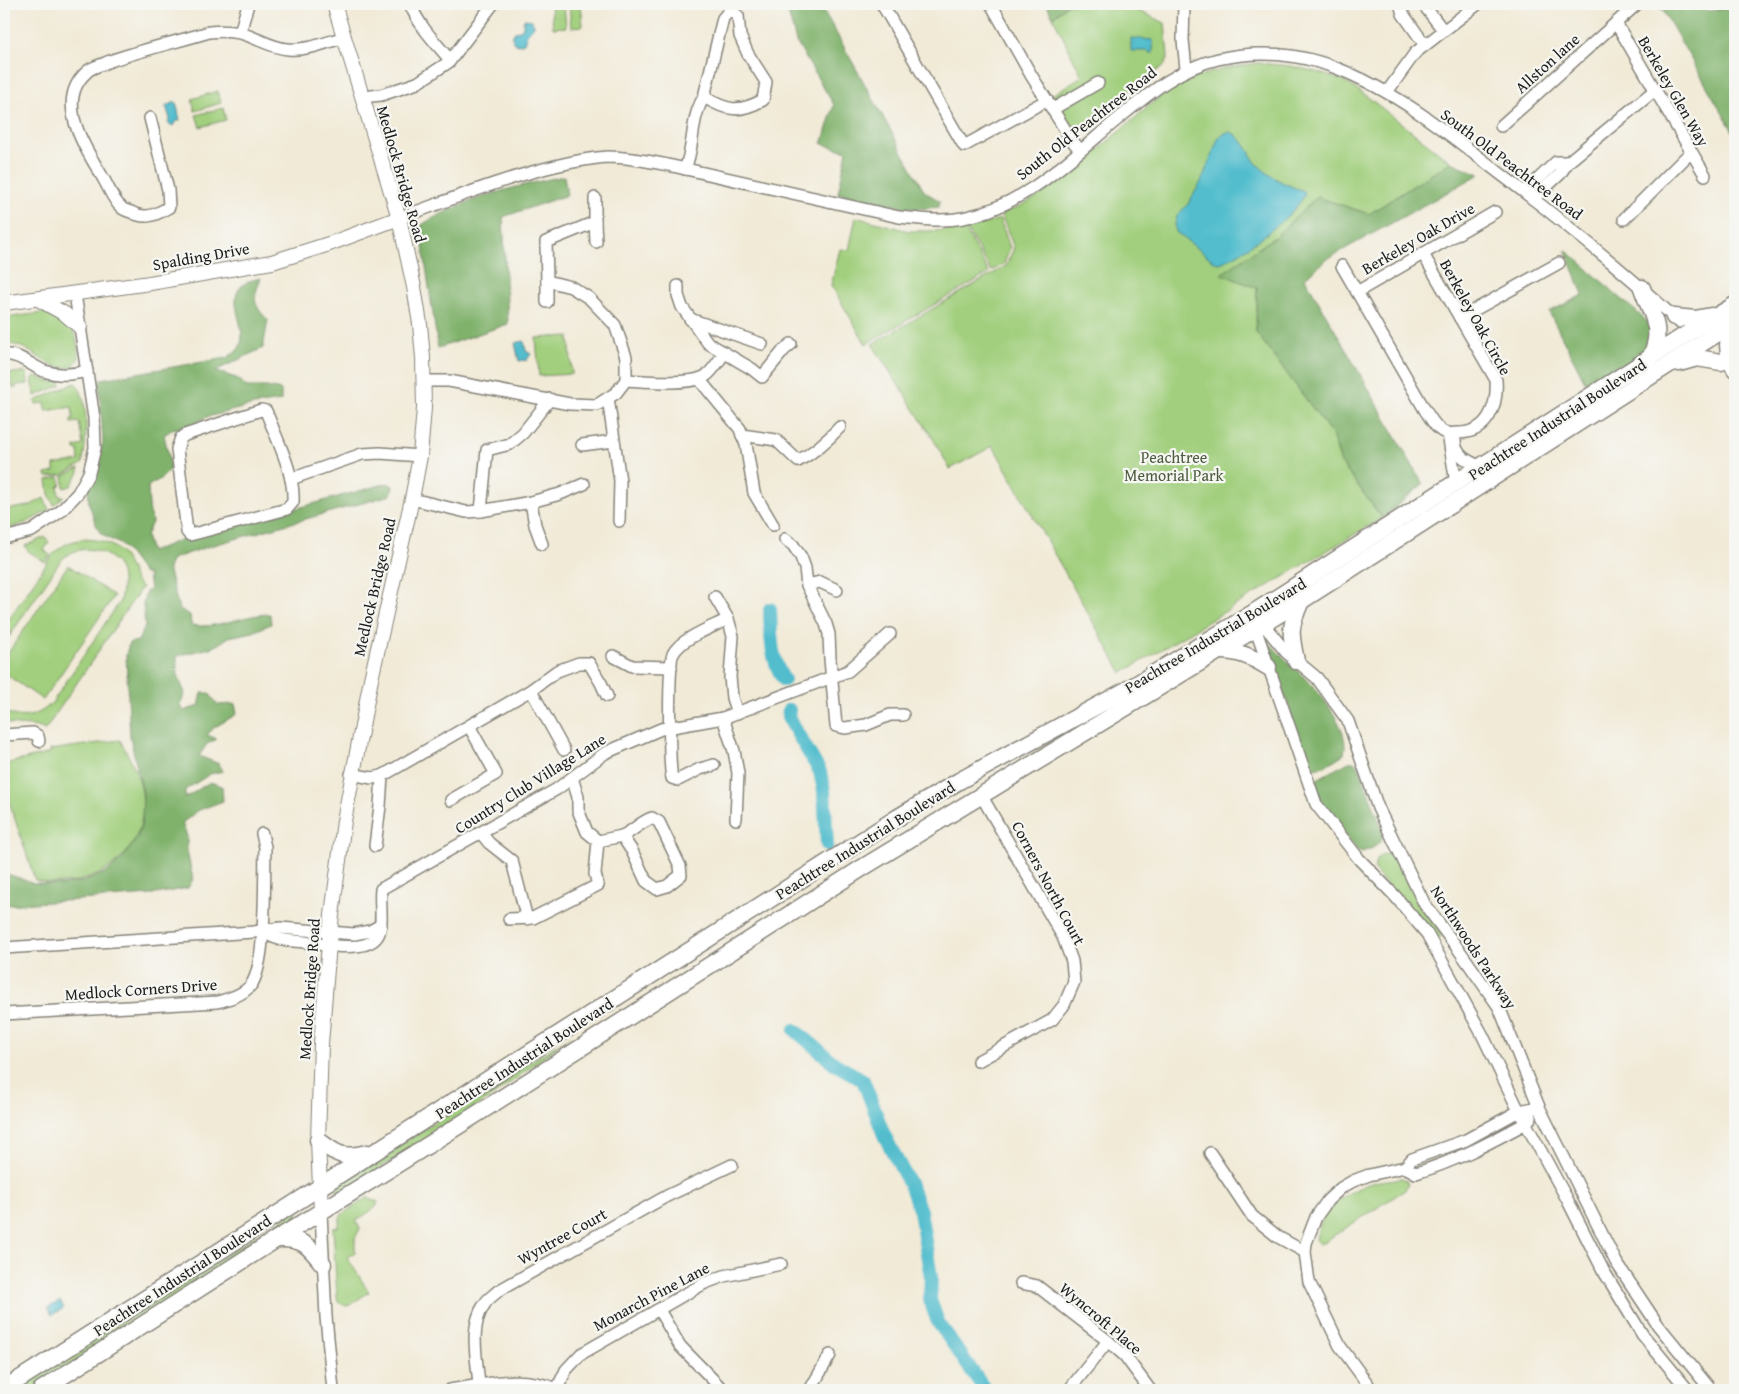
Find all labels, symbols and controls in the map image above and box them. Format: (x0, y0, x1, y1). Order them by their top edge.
street label: Allston lane (1509, 27, 1585, 99)
street label: Berkeley Glen Way (1633, 31, 1716, 151)
street label: South Old Peachtree Road (1011, 60, 1162, 186)
street label: South Old Peachtree Road (1436, 102, 1589, 226)
street label: Medlock Bridge Road (371, 103, 433, 246)
street label: Berkeley Oak Drive (1357, 196, 1479, 280)
street label: Spalding Drive (151, 236, 251, 276)
street label: Berkeley Oak Circle (1434, 255, 1518, 379)
street label: Peachtree Industrial Boulevard (1463, 352, 1651, 486)
park label: Peachtree Memorial Park (1124, 445, 1225, 487)
street label: Medlock Bridge Road (346, 515, 402, 659)
street label: Peachtree Industrial Boulevard (1120, 571, 1311, 699)
street label: Country Club Village Lane (450, 727, 610, 839)
street label: Peachtree Industrial Boulevard (770, 774, 960, 905)
street label: Corners North Court (1006, 817, 1092, 950)
street label: Northwoods Parkway (1425, 880, 1523, 1014)
street label: Medlock Bridge Road (292, 917, 326, 1060)
street label: Medlock Corners Drive (64, 972, 218, 1006)
street label: Peachtree Industrial Boulevard (430, 991, 618, 1125)
street label: Wyntree Court (513, 1201, 611, 1270)
street label: Peachtree Industrial Boulevard (88, 1208, 276, 1342)
street label: Monarch Pine Lane (589, 1255, 713, 1337)
street label: Wyncroft Place (1054, 1276, 1148, 1360)

